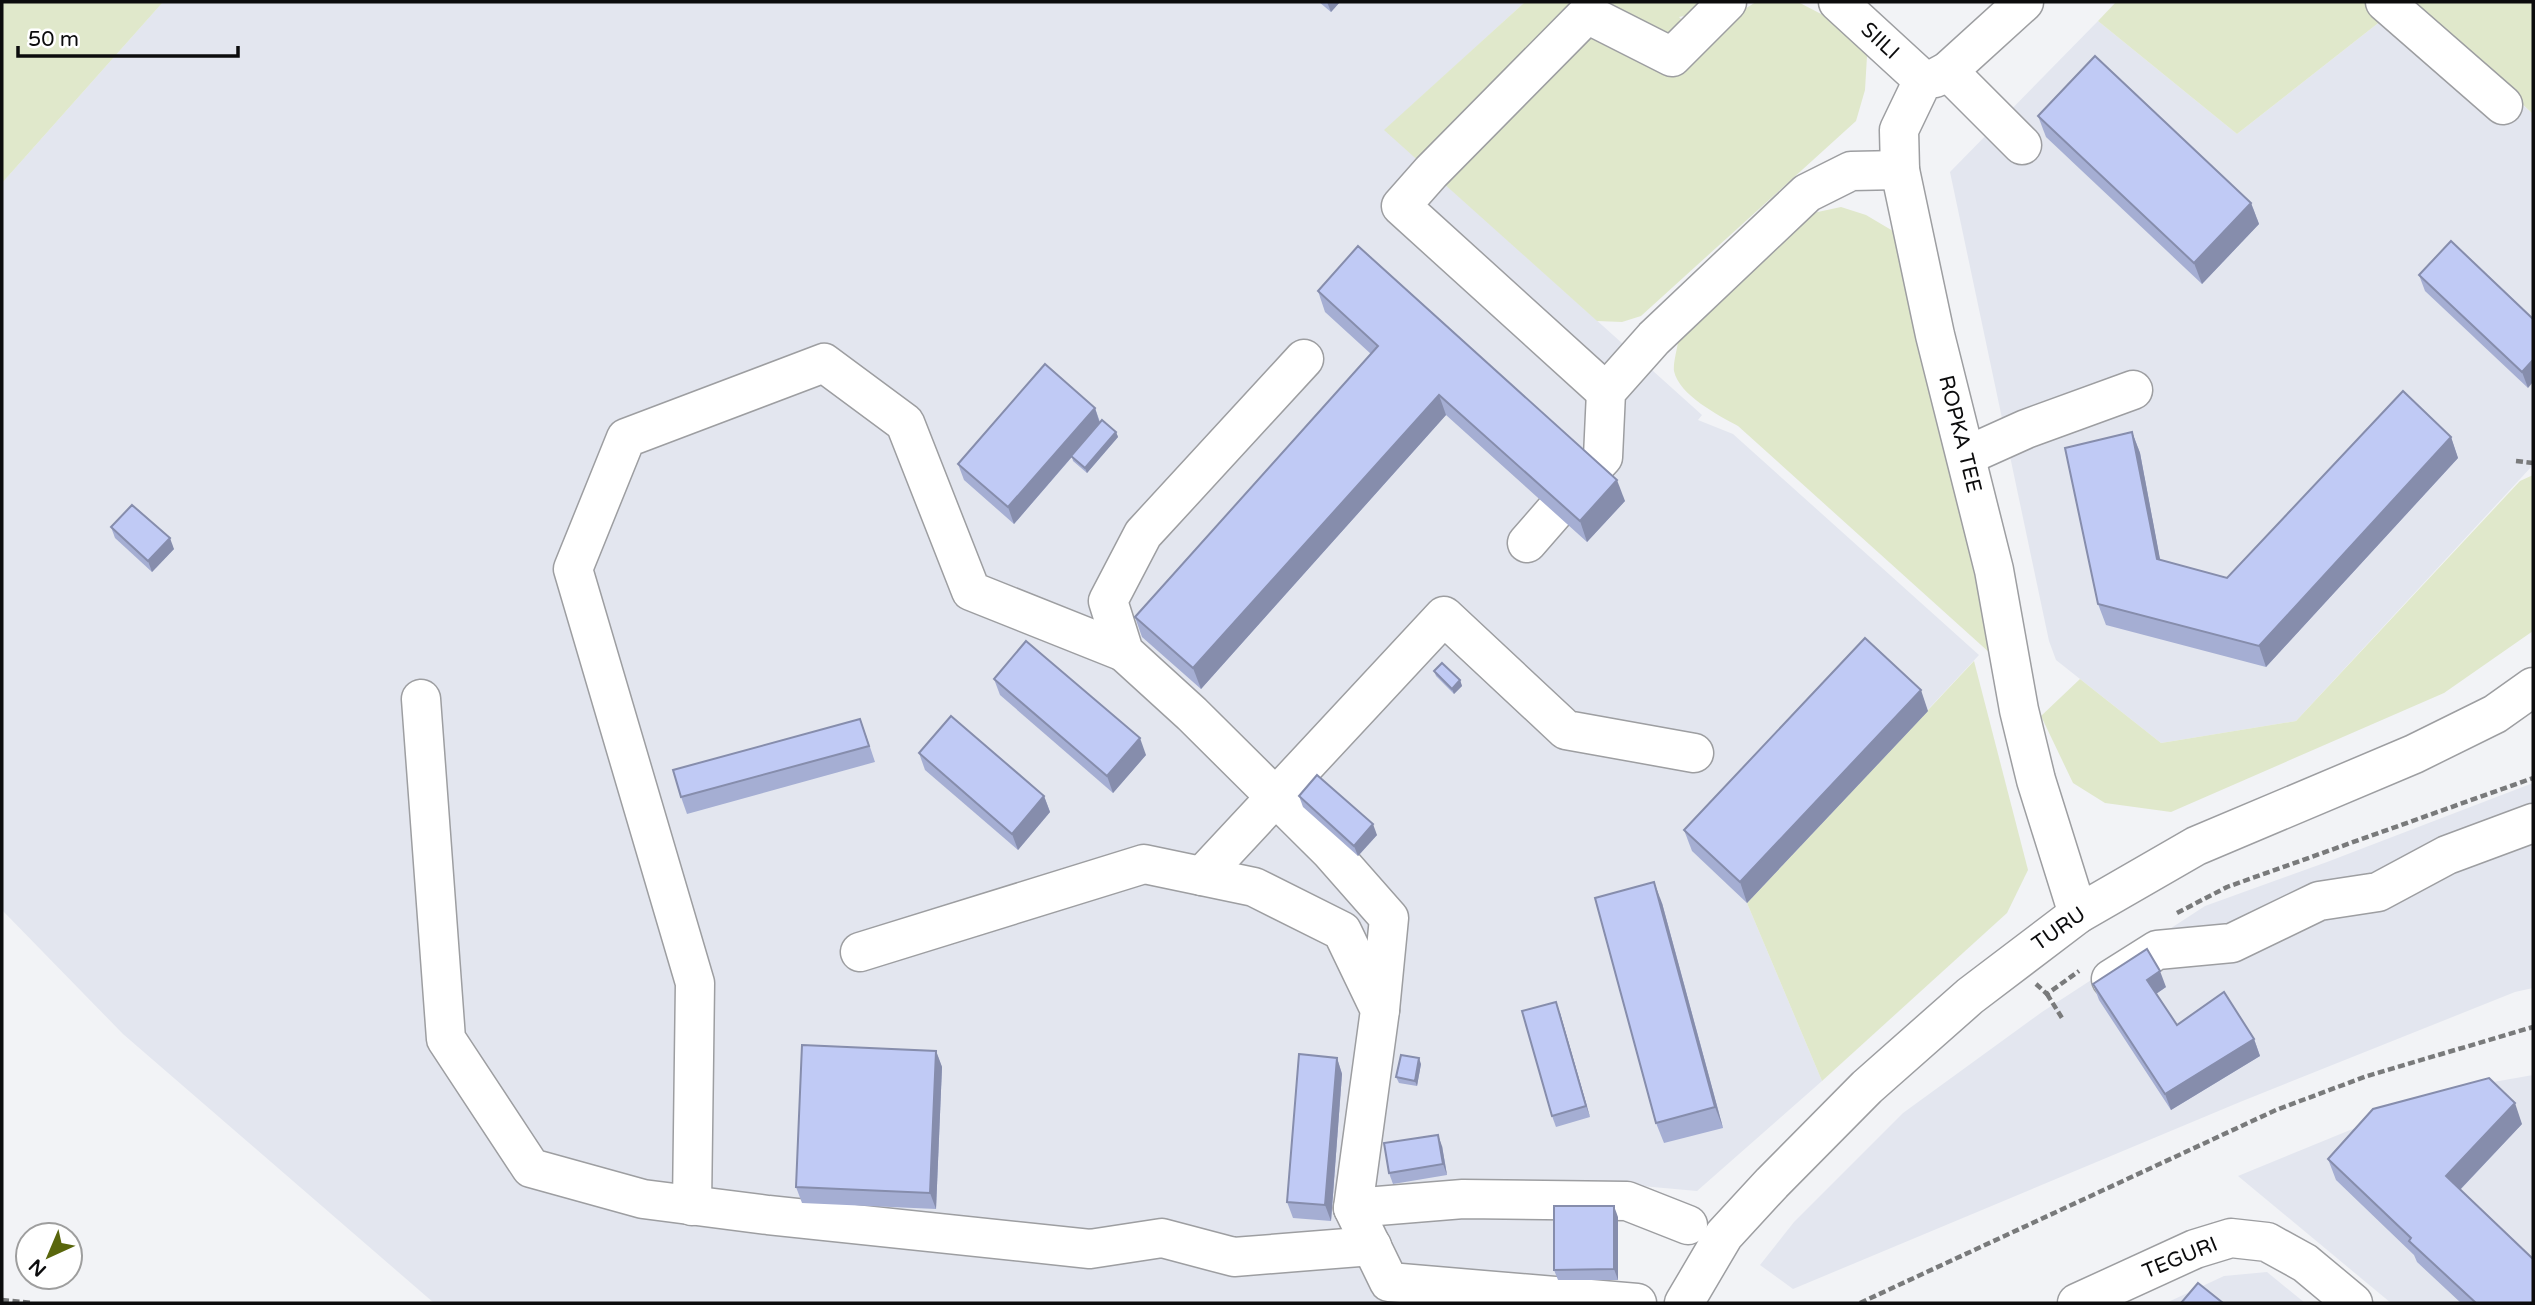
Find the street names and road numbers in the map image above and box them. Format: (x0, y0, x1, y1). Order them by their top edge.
street label: SIILI (1856, 17, 1904, 65)
street label: ROPKA TEE (1933, 373, 1987, 495)
street label: TURU (2027, 902, 2091, 956)
street label: TEGURI (2139, 1232, 2221, 1284)

